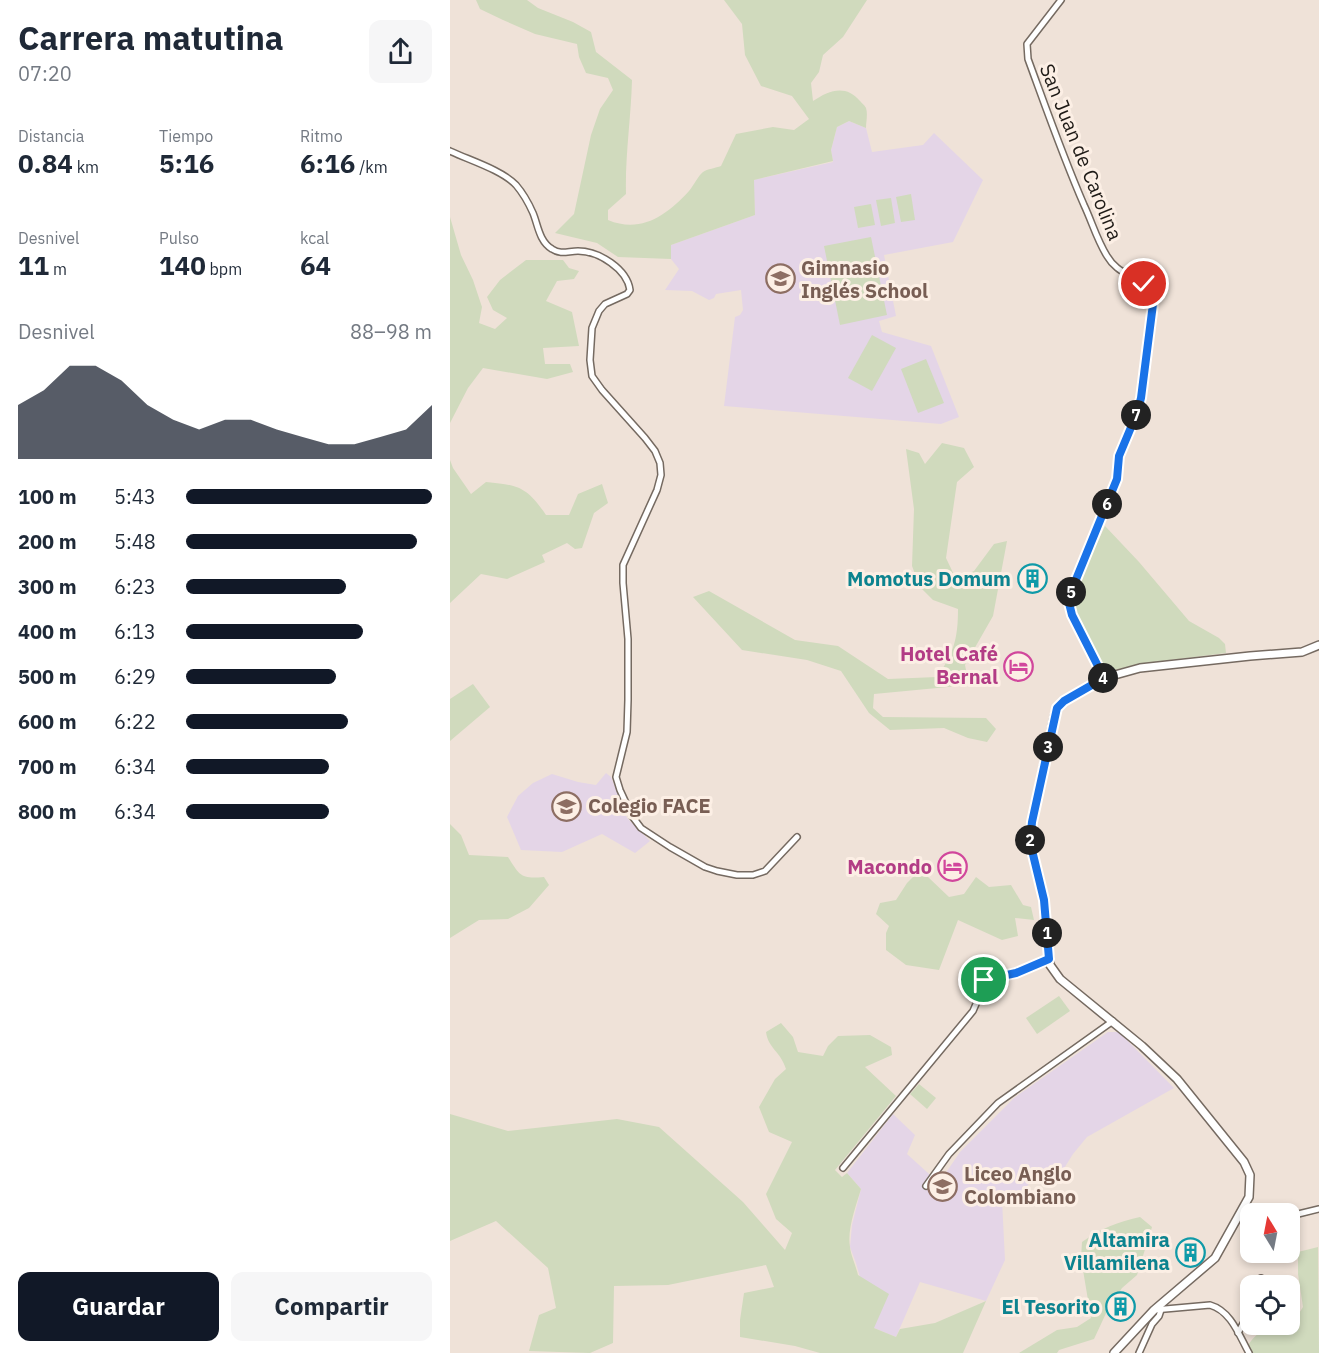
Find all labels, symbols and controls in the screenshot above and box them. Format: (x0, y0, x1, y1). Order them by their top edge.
text: Carrera matutina (18, 16, 284, 59)
button: share (369, 20, 432, 83)
text: 07:20 (18, 60, 72, 87)
street label: San Juan de Carolina (1034, 60, 1129, 244)
text: Distancia (18, 126, 84, 146)
text: Tiempo (159, 126, 213, 146)
text: Ritmo (300, 126, 343, 146)
text: 0.84 (18, 146, 73, 180)
text: 5:16 (159, 146, 214, 180)
text: 6:16 (300, 146, 355, 180)
text: km (73, 157, 99, 177)
text: /km (355, 157, 388, 177)
text: Desnivel (18, 228, 79, 248)
text: Pulso (159, 228, 199, 248)
text: kcal (300, 228, 329, 248)
text: 11 (18, 248, 49, 282)
text: 140 (159, 248, 206, 282)
text: 64 (300, 248, 331, 282)
place label: Gimnasio Inglés School (801, 254, 928, 304)
pin (1118, 258, 1169, 309)
text: m (49, 259, 67, 279)
text: bpm (206, 259, 242, 279)
school or university icon: Gimnasio Inglés School (764, 263, 796, 295)
icon: check (1127, 267, 1160, 300)
text: Desnivel (18, 318, 95, 345)
text: 88–98 m (350, 318, 432, 345)
pin: 7 (1121, 400, 1151, 430)
text: 7 (1131, 405, 1141, 425)
text: 100 m (18, 483, 77, 510)
text: 5:43 (114, 483, 156, 510)
pin: 6 (1092, 489, 1122, 519)
text: 6 (1102, 494, 1112, 514)
text: 200 m (18, 528, 77, 555)
text: 5:48 (114, 528, 156, 555)
building icon: Momotus Domum (1016, 563, 1048, 595)
place label: Momotus Domum (847, 565, 1011, 592)
text: 300 m (18, 573, 77, 600)
text: 6:23 (114, 573, 156, 600)
pin: 5 (1056, 577, 1086, 607)
text: 5 (1066, 582, 1076, 602)
text: 400 m (18, 618, 77, 645)
text: 6:13 (114, 618, 156, 645)
place label: Hotel Café Bernal (900, 640, 998, 690)
hotel icon: Hotel Café Bernal (1003, 650, 1035, 682)
text: 500 m (18, 663, 77, 690)
text: 6:29 (114, 663, 156, 690)
pin: 4 (1088, 663, 1118, 693)
text: 4 (1098, 668, 1108, 688)
text: 600 m (18, 708, 77, 735)
text: 6:22 (114, 708, 156, 735)
pin: 3 (1033, 732, 1063, 762)
text: 3 (1043, 737, 1053, 757)
text: 700 m (18, 753, 77, 780)
text: 6:34 (114, 753, 156, 780)
school or university icon: Colegio FACE (551, 790, 583, 822)
place label: Colegio FACE (588, 792, 711, 819)
text: 800 m (18, 798, 77, 825)
text: 6:34 (114, 798, 156, 825)
pin: 2 (1015, 825, 1045, 855)
text: 2 (1025, 830, 1035, 850)
hotel icon: Macondo (937, 851, 969, 883)
place label: Macondo (847, 853, 932, 880)
pin: 1 (1032, 918, 1062, 948)
text: 1 (1042, 923, 1052, 943)
pin (958, 954, 1009, 1005)
icon: arrive (967, 963, 1000, 996)
place label: Liceo Anglo Colombiano (964, 1160, 1076, 1210)
school or university icon: Liceo Anglo Colombiano (927, 1170, 959, 1202)
north arrow (1240, 1203, 1300, 1263)
map controls (1240, 1203, 1300, 1335)
place label: Altamira Villamilena (1064, 1226, 1170, 1276)
building icon: Altamira Villamilena (1175, 1236, 1207, 1268)
button: Guardar (18, 1272, 219, 1341)
button: Compartir (231, 1272, 432, 1341)
button: locate (1240, 1275, 1300, 1335)
building icon: El Tesorito (1105, 1291, 1137, 1323)
place label: El Tesorito (1001, 1293, 1100, 1320)

